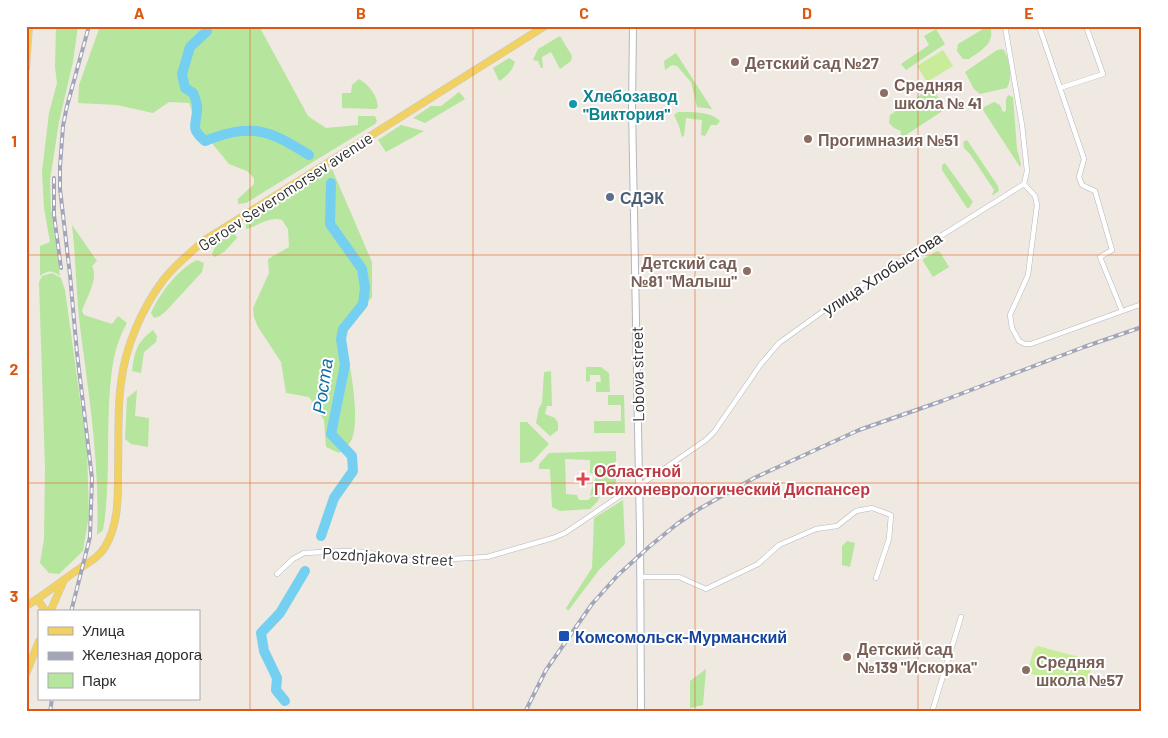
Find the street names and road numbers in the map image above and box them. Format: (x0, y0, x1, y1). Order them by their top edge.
street label: Geroev Severomorsev avenue (194, 127, 376, 255)
street label: улица Хлобыстова (819, 227, 945, 319)
street label: Lobova street (627, 326, 647, 422)
street label: Pozdnjakova street (322, 543, 454, 569)

